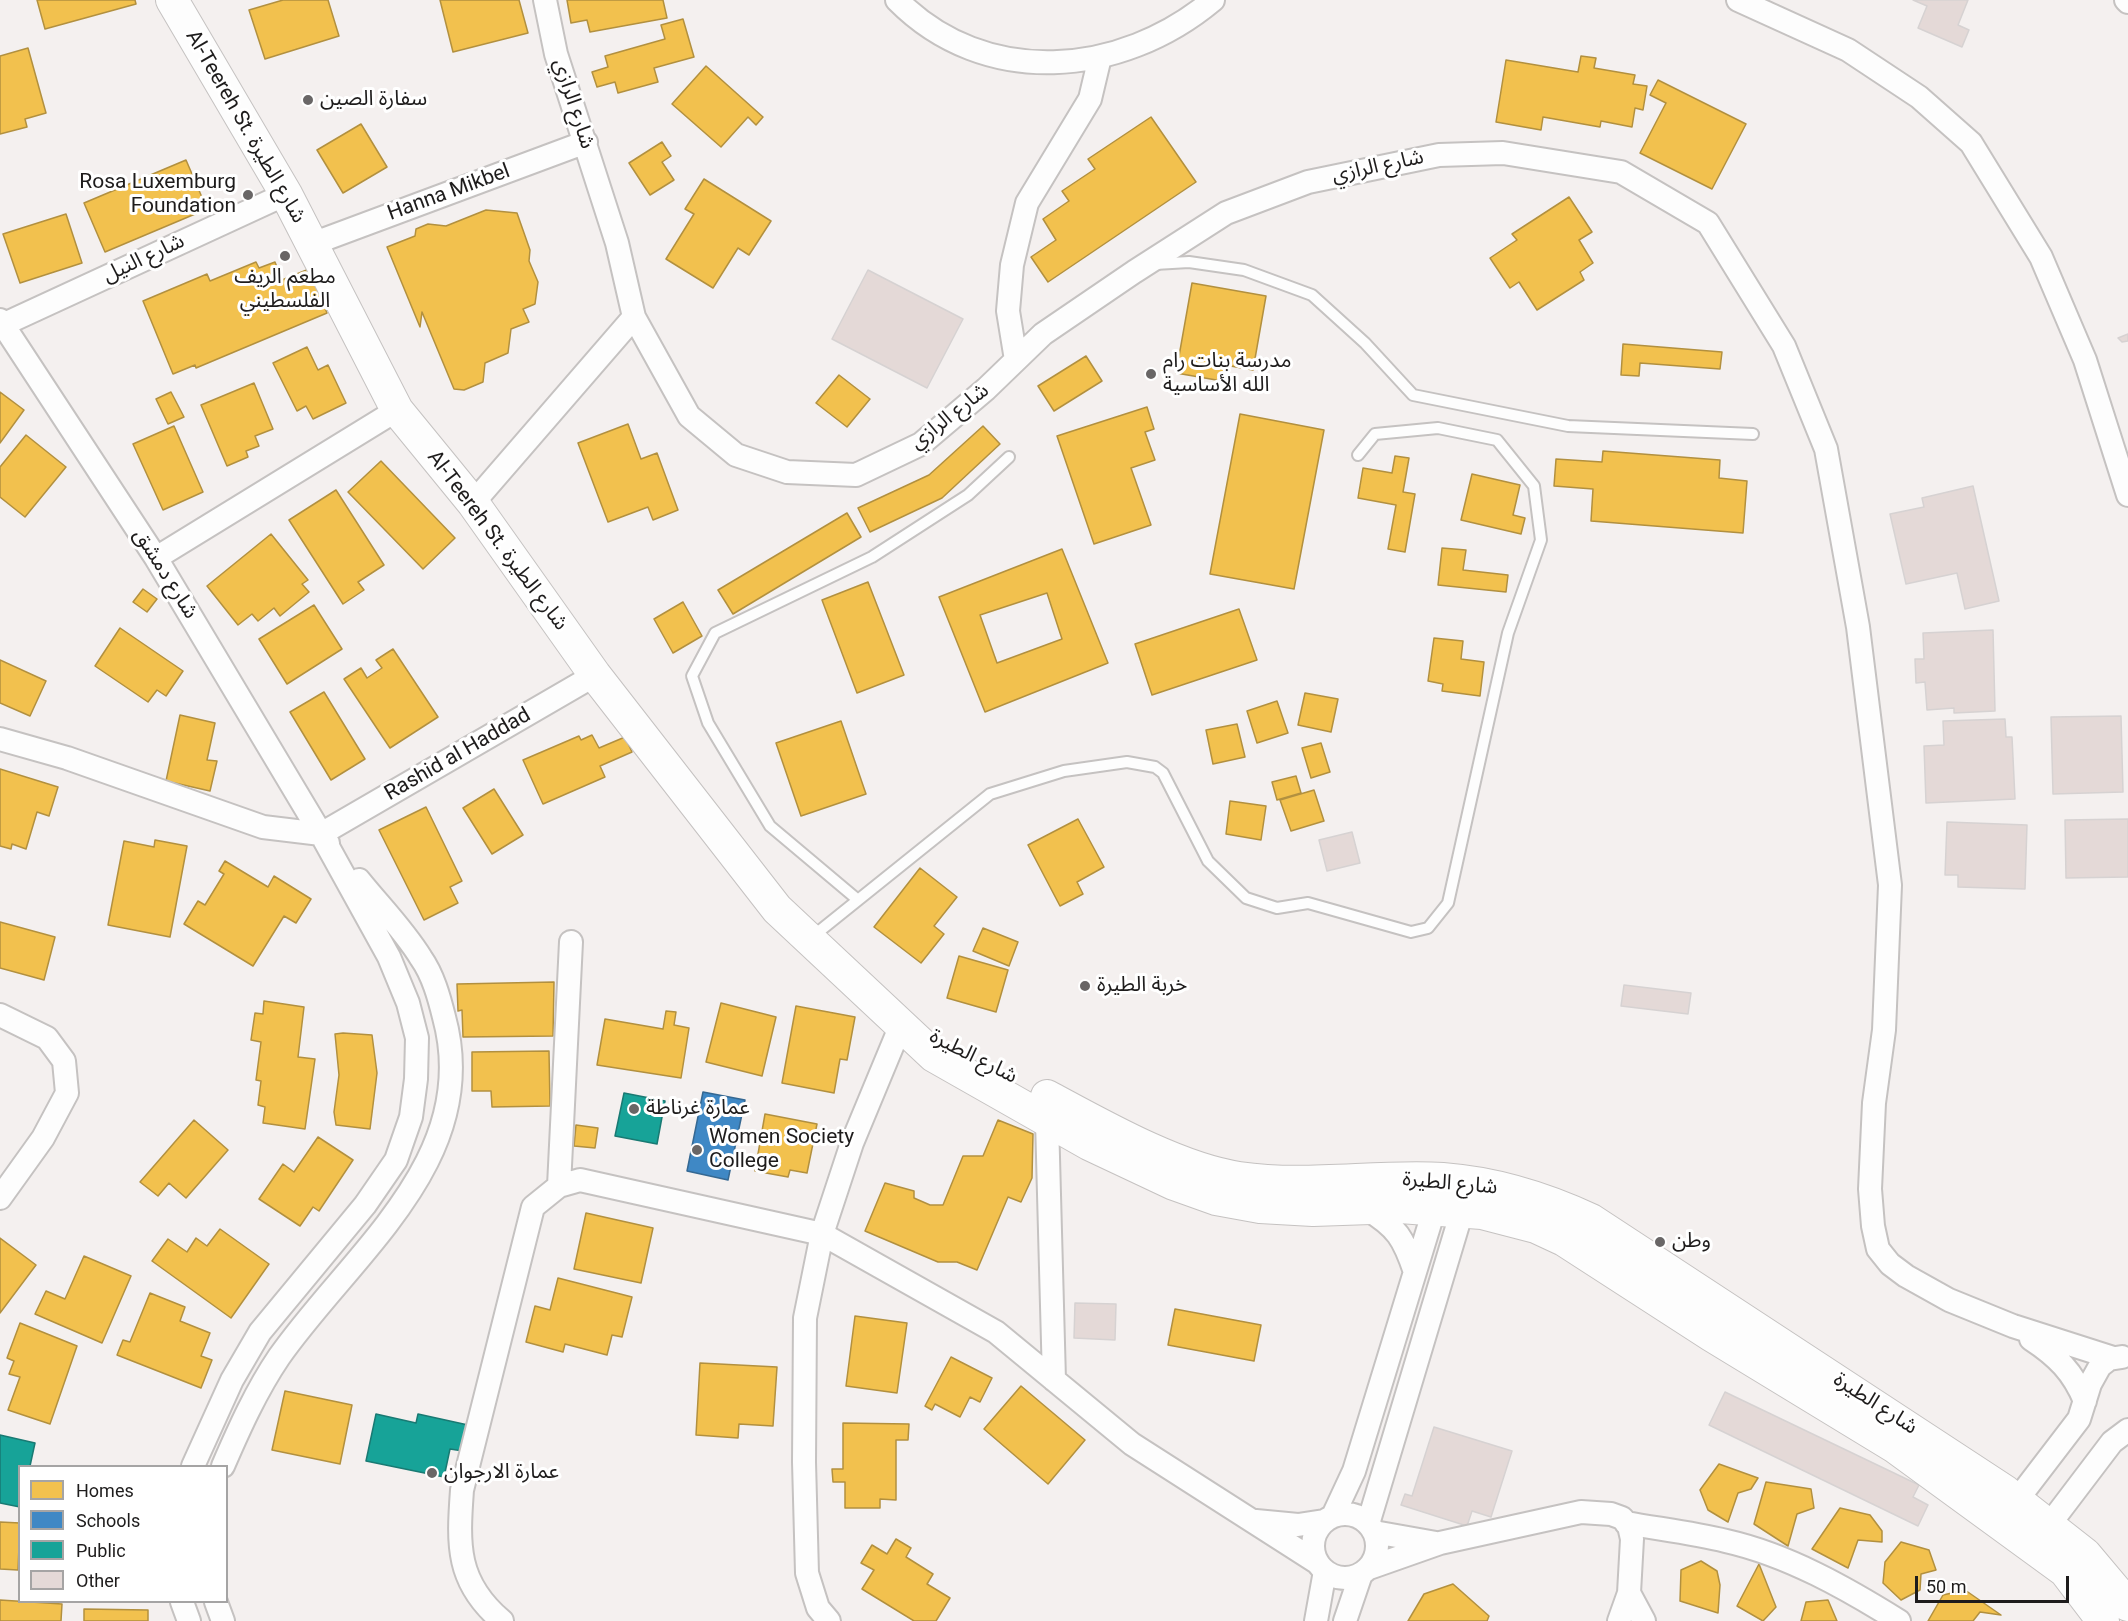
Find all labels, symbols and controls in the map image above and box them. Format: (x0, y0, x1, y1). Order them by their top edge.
street label: Al-Teereh St. شارع الطيرة (179, 26, 311, 228)
street label: شارع الرازي (547, 56, 599, 152)
place label: سفارة الصين (320, 87, 427, 113)
marker: سفارة الصين (301, 93, 315, 107)
street label: شارع الرازي (1330, 145, 1426, 189)
street label: Hanna Mikbel (384, 159, 514, 227)
place label: Rosa Luxemburg Foundation (79, 170, 236, 220)
marker: Rosa Luxemburg Foundation (241, 188, 255, 202)
street label: شارع النيل (99, 229, 189, 289)
marker: مطعم الريف الفلسطيني (278, 249, 292, 263)
place label: مطعم الريف الفلسطيني (234, 265, 336, 315)
place label: مدرسة بنات رام الله الأساسية (1163, 349, 1292, 399)
marker: مدرسة بنات رام الله الأساسية (1144, 367, 1158, 381)
street label: شارع الرازي (906, 378, 994, 456)
street label: Al-Teereh St. شارع الطيرة (421, 446, 573, 636)
street label: شارع دمشق (127, 524, 203, 624)
street label: Rashid al Haddad (381, 703, 535, 807)
place label: خربة الطيرة (1097, 973, 1187, 999)
marker: خربة الطيرة (1078, 979, 1092, 993)
street label: شارع الطيرة (925, 1024, 1021, 1090)
place label: عمارة غرناطة (646, 1096, 750, 1122)
marker: عمارة غرناطة (627, 1102, 641, 1116)
place label: Women Society College (709, 1125, 854, 1175)
marker: Women Society College (690, 1143, 704, 1157)
street label: شارع الطيرة (1401, 1167, 1499, 1201)
place label: وطن (1672, 1229, 1711, 1255)
marker: وطن (1653, 1235, 1667, 1249)
street label: شارع الطيرة (1828, 1367, 1922, 1441)
place label: عمارة الارجوان (444, 1460, 559, 1486)
legend (18, 1465, 228, 1603)
marker: عمارة الارجوان (425, 1466, 439, 1480)
text: Homes (76, 1480, 134, 1501)
text: Schools (76, 1510, 140, 1531)
text: Public (76, 1540, 126, 1561)
scale bar (1918, 1564, 2072, 1602)
text: Other (76, 1570, 120, 1591)
text: 50 m (1926, 1576, 1966, 1597)

